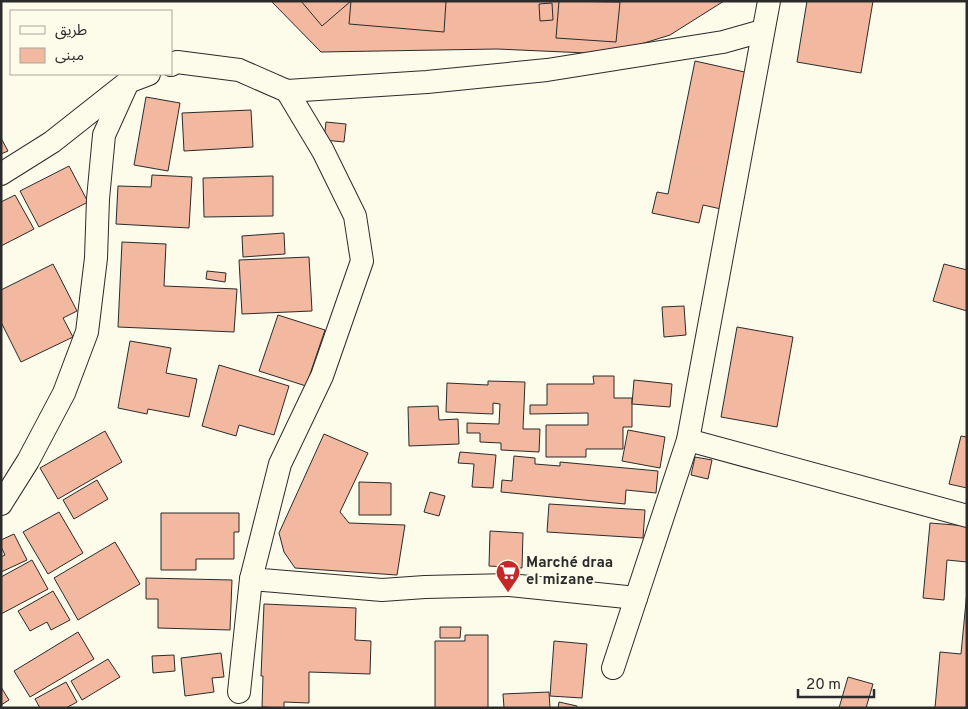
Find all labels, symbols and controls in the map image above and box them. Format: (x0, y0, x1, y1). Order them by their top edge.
legend (10, 10, 172, 75)
text: طريق (55, 22, 87, 41)
text: مبنى (55, 47, 84, 66)
place label: Marché draa el mizane (526, 554, 613, 590)
supermarket icon: Marché draa el mizane (495, 559, 521, 593)
scale bar (798, 666, 874, 698)
text: 20 m (806, 676, 841, 695)

